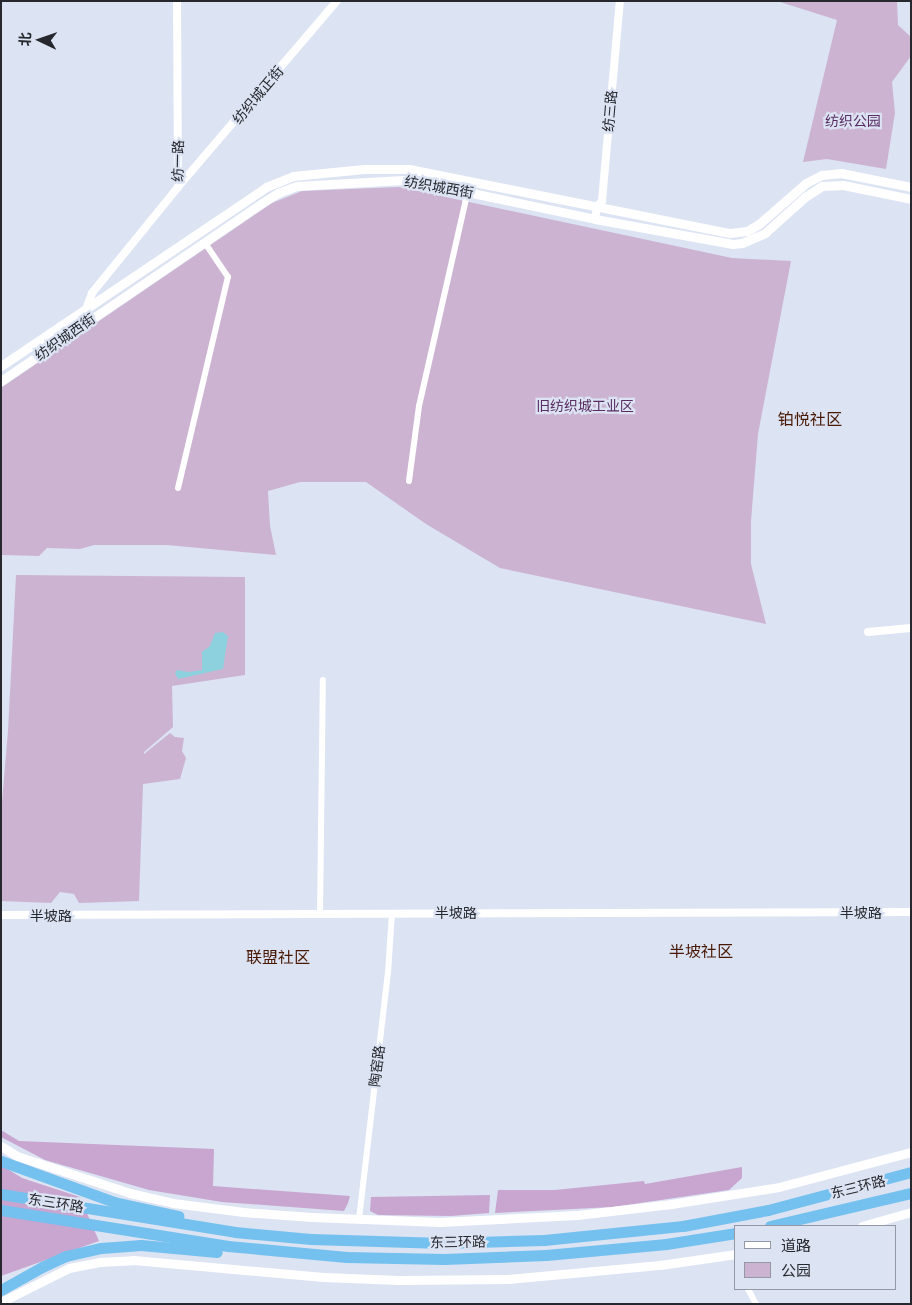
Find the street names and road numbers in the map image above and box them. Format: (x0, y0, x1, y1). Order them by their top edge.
street label: 纺织城正街 (229, 63, 287, 127)
street label: 纺三路 (600, 89, 620, 133)
street label: 纺一路 (169, 140, 187, 182)
street label: 纺织城西街 (403, 173, 475, 201)
street label: 纺织城西街 (32, 310, 98, 364)
street label: 半坡路 (435, 905, 477, 921)
street label: 半坡路 (840, 905, 882, 921)
street label: 半坡路 (30, 908, 72, 924)
street label: 陶窑路 (366, 1044, 388, 1088)
street label: 东三环路 (829, 1172, 887, 1202)
street label: 东三环路 (27, 1190, 85, 1216)
street label: 东三环路 (430, 1233, 486, 1251)

